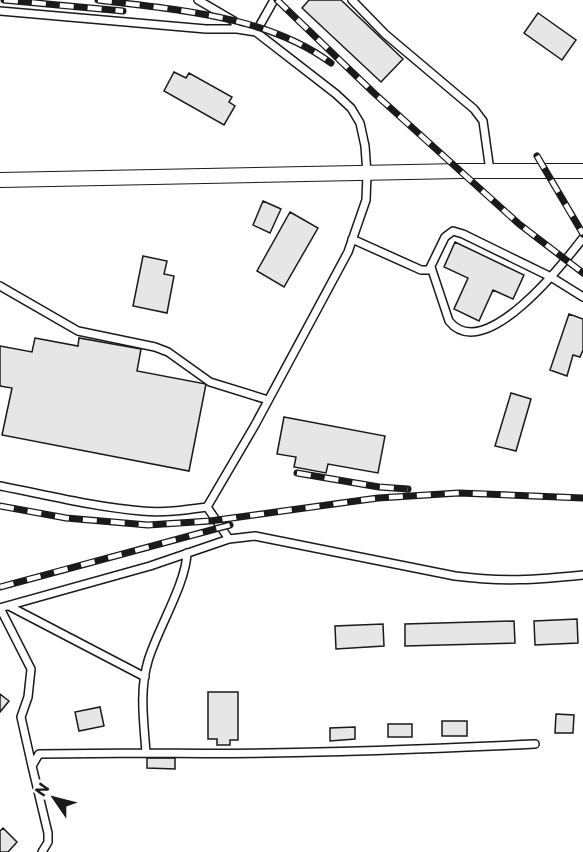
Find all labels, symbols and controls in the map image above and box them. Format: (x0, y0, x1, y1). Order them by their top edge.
north arrow (24, 768, 84, 828)
text: N (30, 779, 53, 799)

